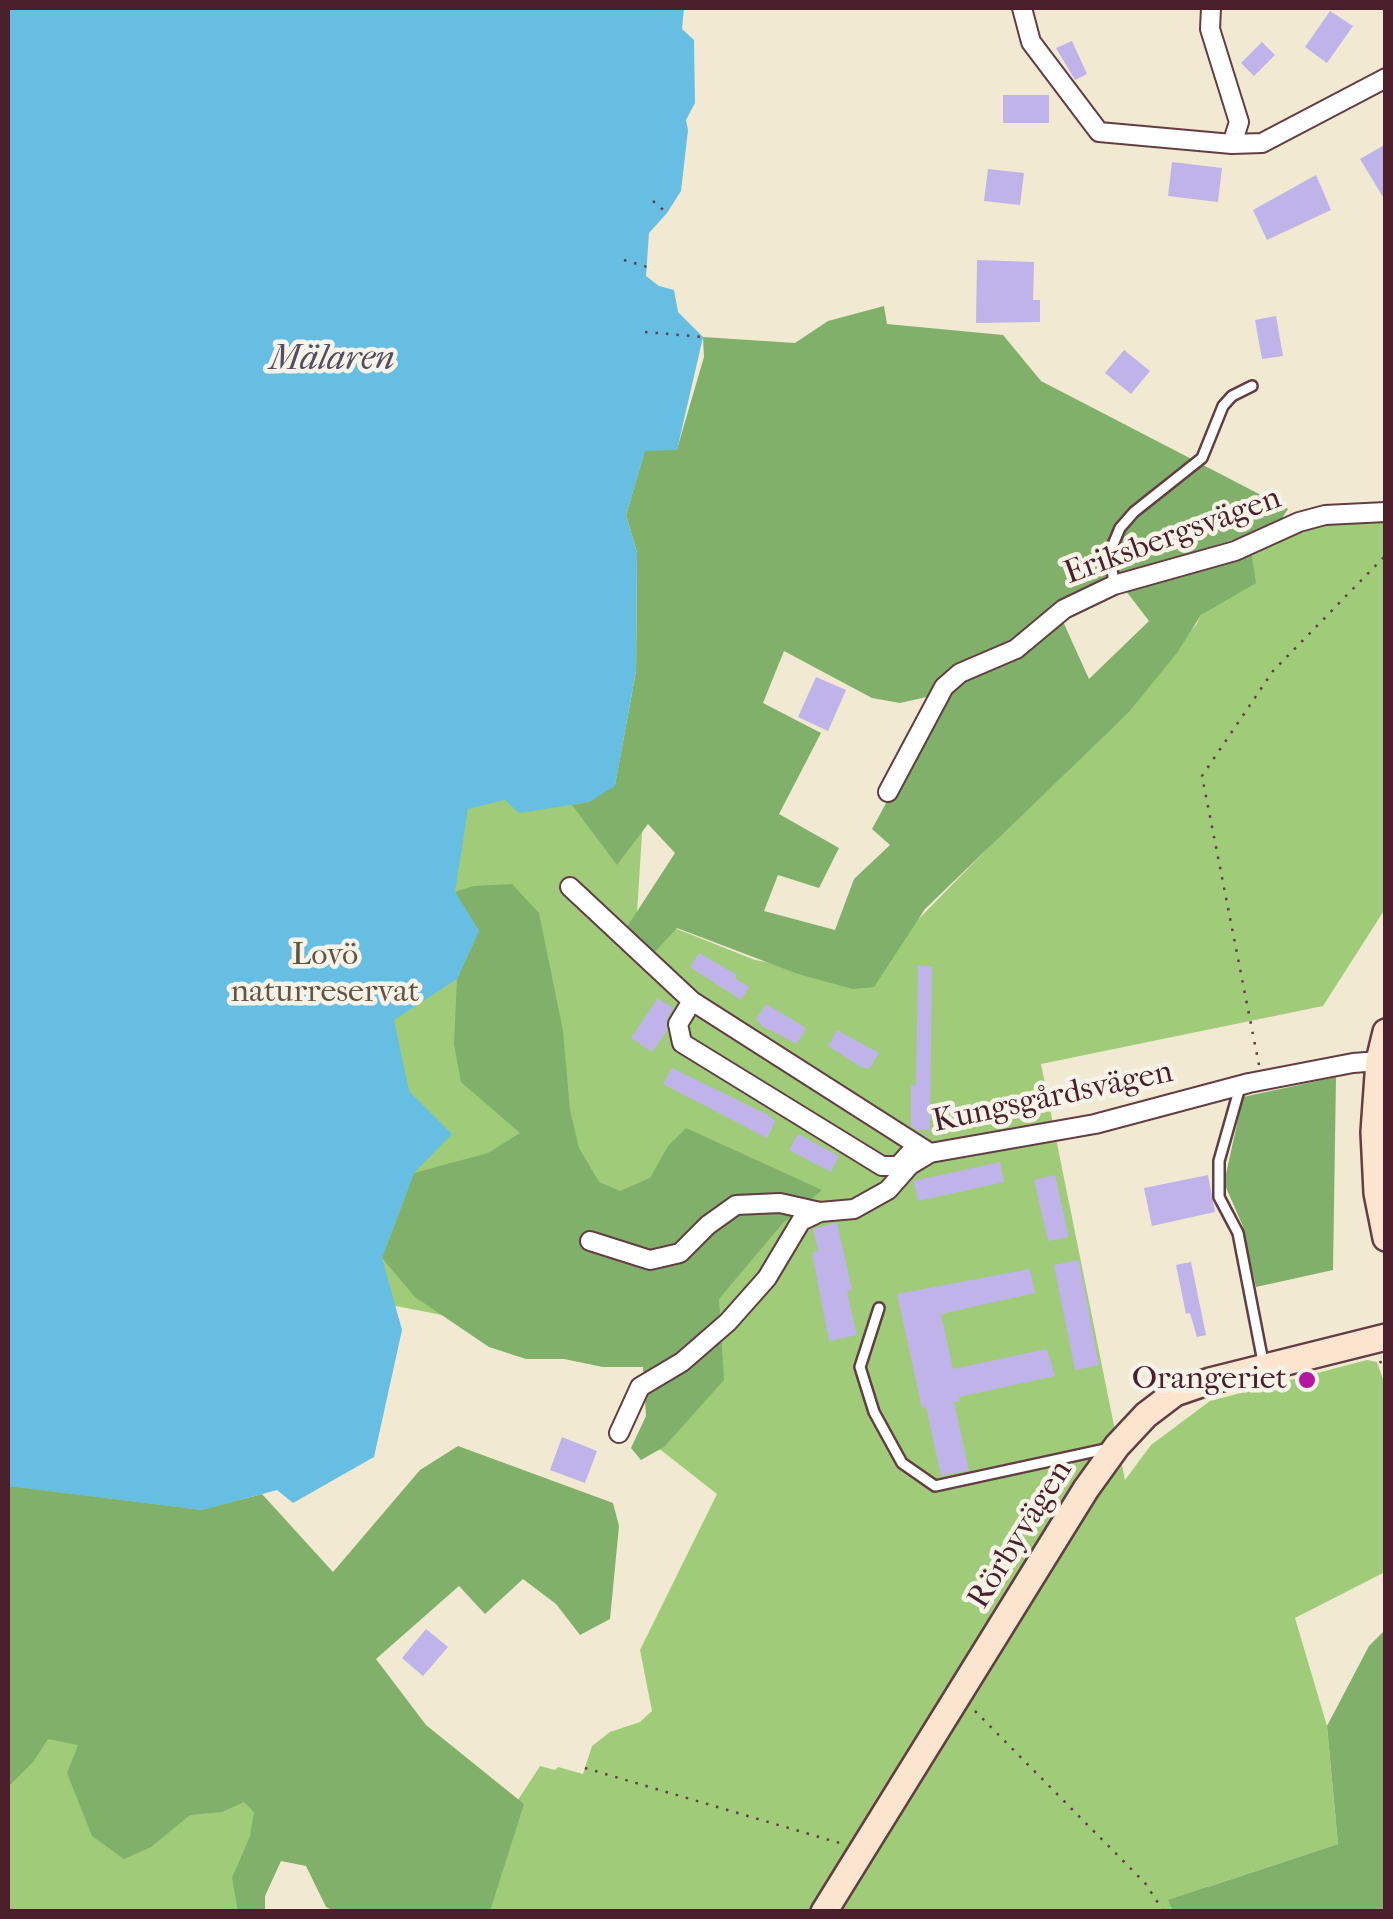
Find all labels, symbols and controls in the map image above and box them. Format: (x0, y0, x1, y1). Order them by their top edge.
water label: Mälaren (269, 339, 395, 381)
street label: Eriksbergsvägen (1059, 480, 1287, 594)
park label: Lovö naturreservat (231, 937, 419, 1012)
street label: Kungsgårdsvägen (929, 1054, 1177, 1142)
place label: Orangeriet (1132, 1361, 1287, 1399)
marker: Orangeriet (1296, 1369, 1318, 1391)
street label: Rörbyvägen (960, 1454, 1082, 1616)

